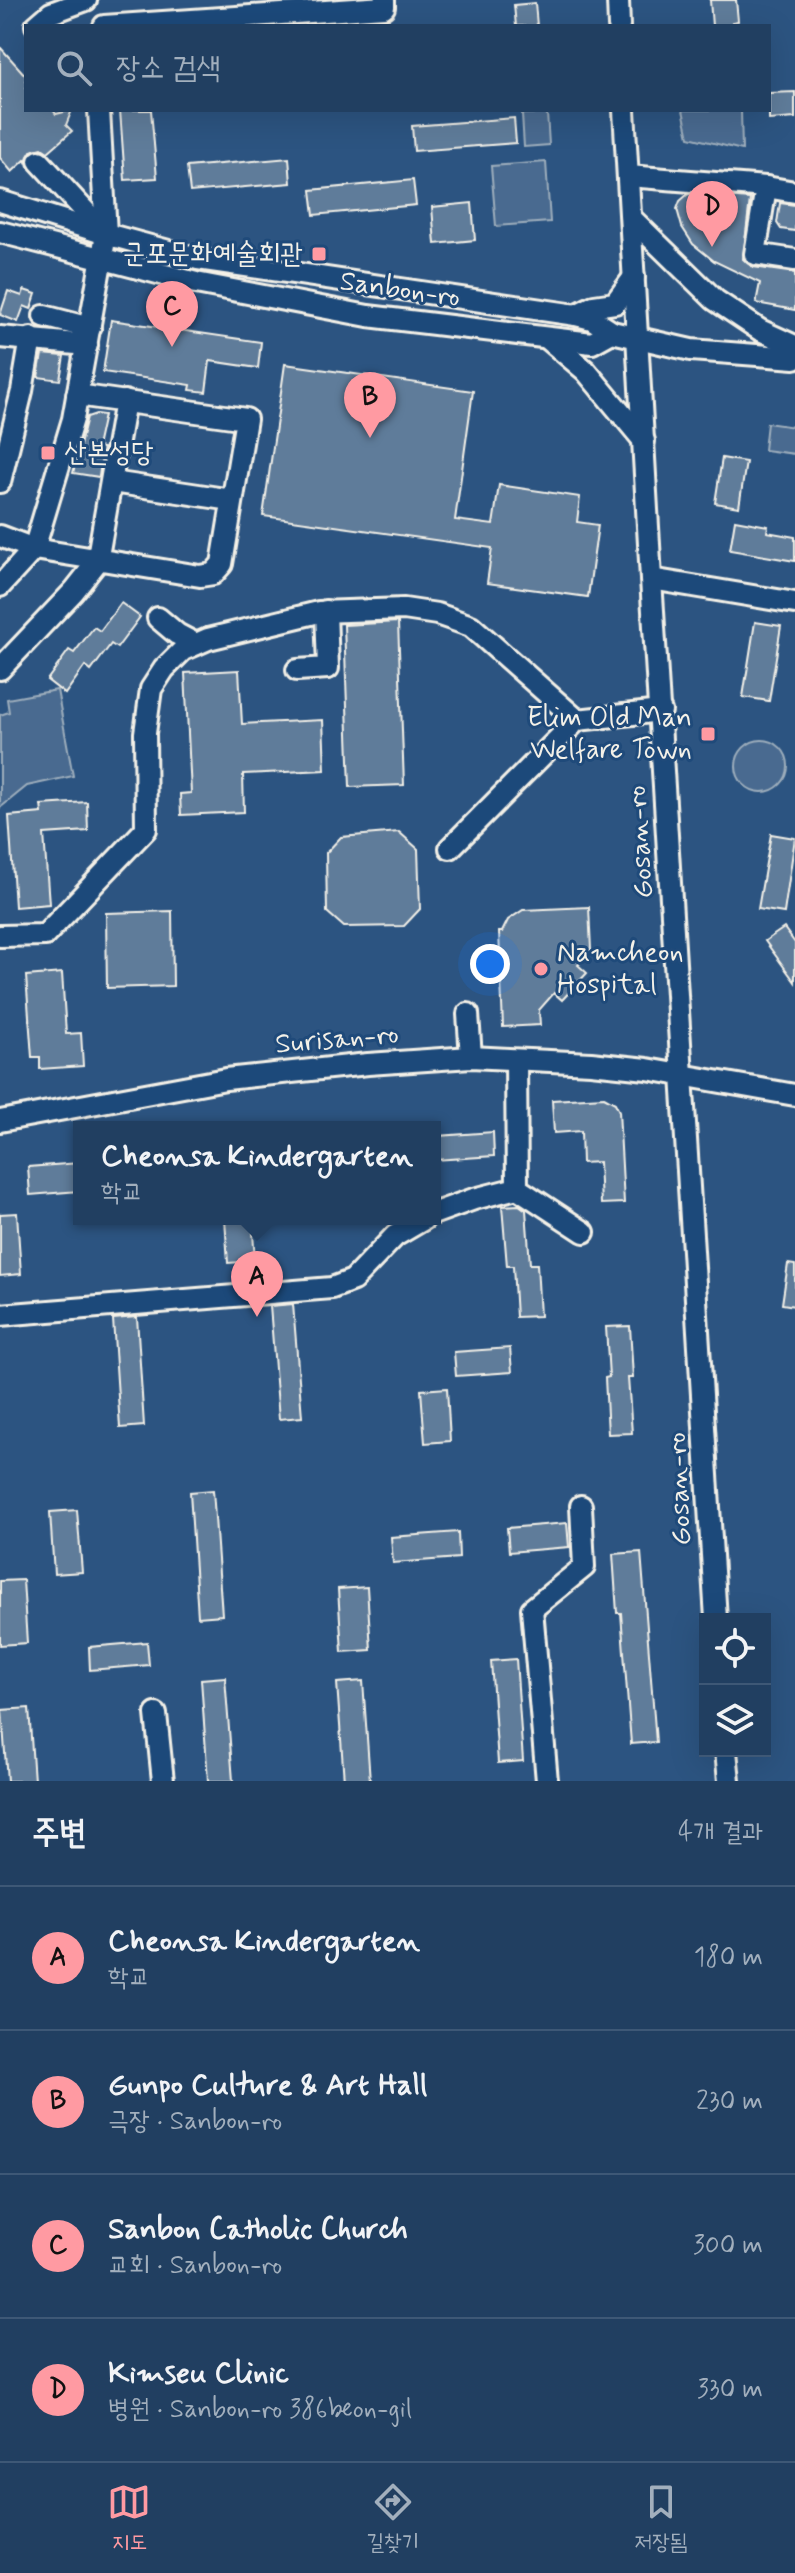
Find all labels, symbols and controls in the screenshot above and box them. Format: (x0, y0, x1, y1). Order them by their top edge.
search box (24, 24, 771, 112)
icon: search (52, 46, 96, 90)
text: 장소 검색 (116, 49, 221, 88)
pin: D (686, 181, 738, 247)
place label: 군포문화예술회관 (123, 236, 303, 273)
marker: 군포문화예술회관 (310, 245, 328, 263)
street label: Sanbon-ro (337, 263, 463, 317)
pin: C (146, 281, 198, 347)
pin: B (344, 372, 396, 438)
place label: 산본성당 (64, 435, 154, 472)
marker: 산본성당 (39, 444, 57, 462)
place label: Elim Old Man Welfare Town (527, 700, 692, 769)
marker: Elim Old Man Welfare Town (699, 725, 717, 743)
street label: Gosan-ro (619, 784, 663, 900)
place label: Namcheon Hospital (557, 935, 684, 1004)
your location (470, 944, 510, 984)
marker: Namcheon Hospital (532, 960, 550, 978)
street label: Surisan-ro (274, 1016, 400, 1064)
popup (73, 1121, 441, 1225)
text: Cheonsa Kindergarten (101, 1137, 413, 1176)
text: 학교 (101, 1176, 143, 1210)
pin: A (231, 1251, 283, 1317)
street label: Gosan-ro (659, 1431, 701, 1547)
map controls (699, 1613, 771, 1757)
button: locate (699, 1613, 771, 1685)
button: layers (699, 1685, 771, 1757)
text: 주변 (32, 1811, 87, 1856)
text: 4개 결과 (678, 1816, 763, 1850)
text: Cheonsa Kindergarten (108, 1922, 420, 1961)
text: A (49, 1941, 67, 1975)
text: 180 m (694, 1941, 763, 1975)
text: 학교 (108, 1961, 150, 1995)
text: Gunpo Culture & Art Hall (108, 2066, 427, 2105)
text: B (50, 2085, 66, 2119)
text: 230 m (696, 2085, 763, 2119)
text: 극장 · Sanbon-ro (108, 2105, 282, 2139)
text: Sanbon Catholic Church (108, 2210, 408, 2249)
text: C (49, 2229, 67, 2263)
text: 300 m (693, 2229, 763, 2263)
text: 교회 · Sanbon-ro (108, 2249, 282, 2283)
text: Kimseu Clinic (108, 2354, 289, 2393)
text: D (49, 2373, 67, 2407)
text: 330 m (697, 2373, 763, 2407)
text: 병원 · Sanbon-ro 386beon-gil (108, 2393, 412, 2427)
tab: 지도 (107, 2480, 151, 2557)
tab: 길찾기 (366, 2480, 419, 2557)
tab: 저장됨 (634, 2480, 688, 2557)

